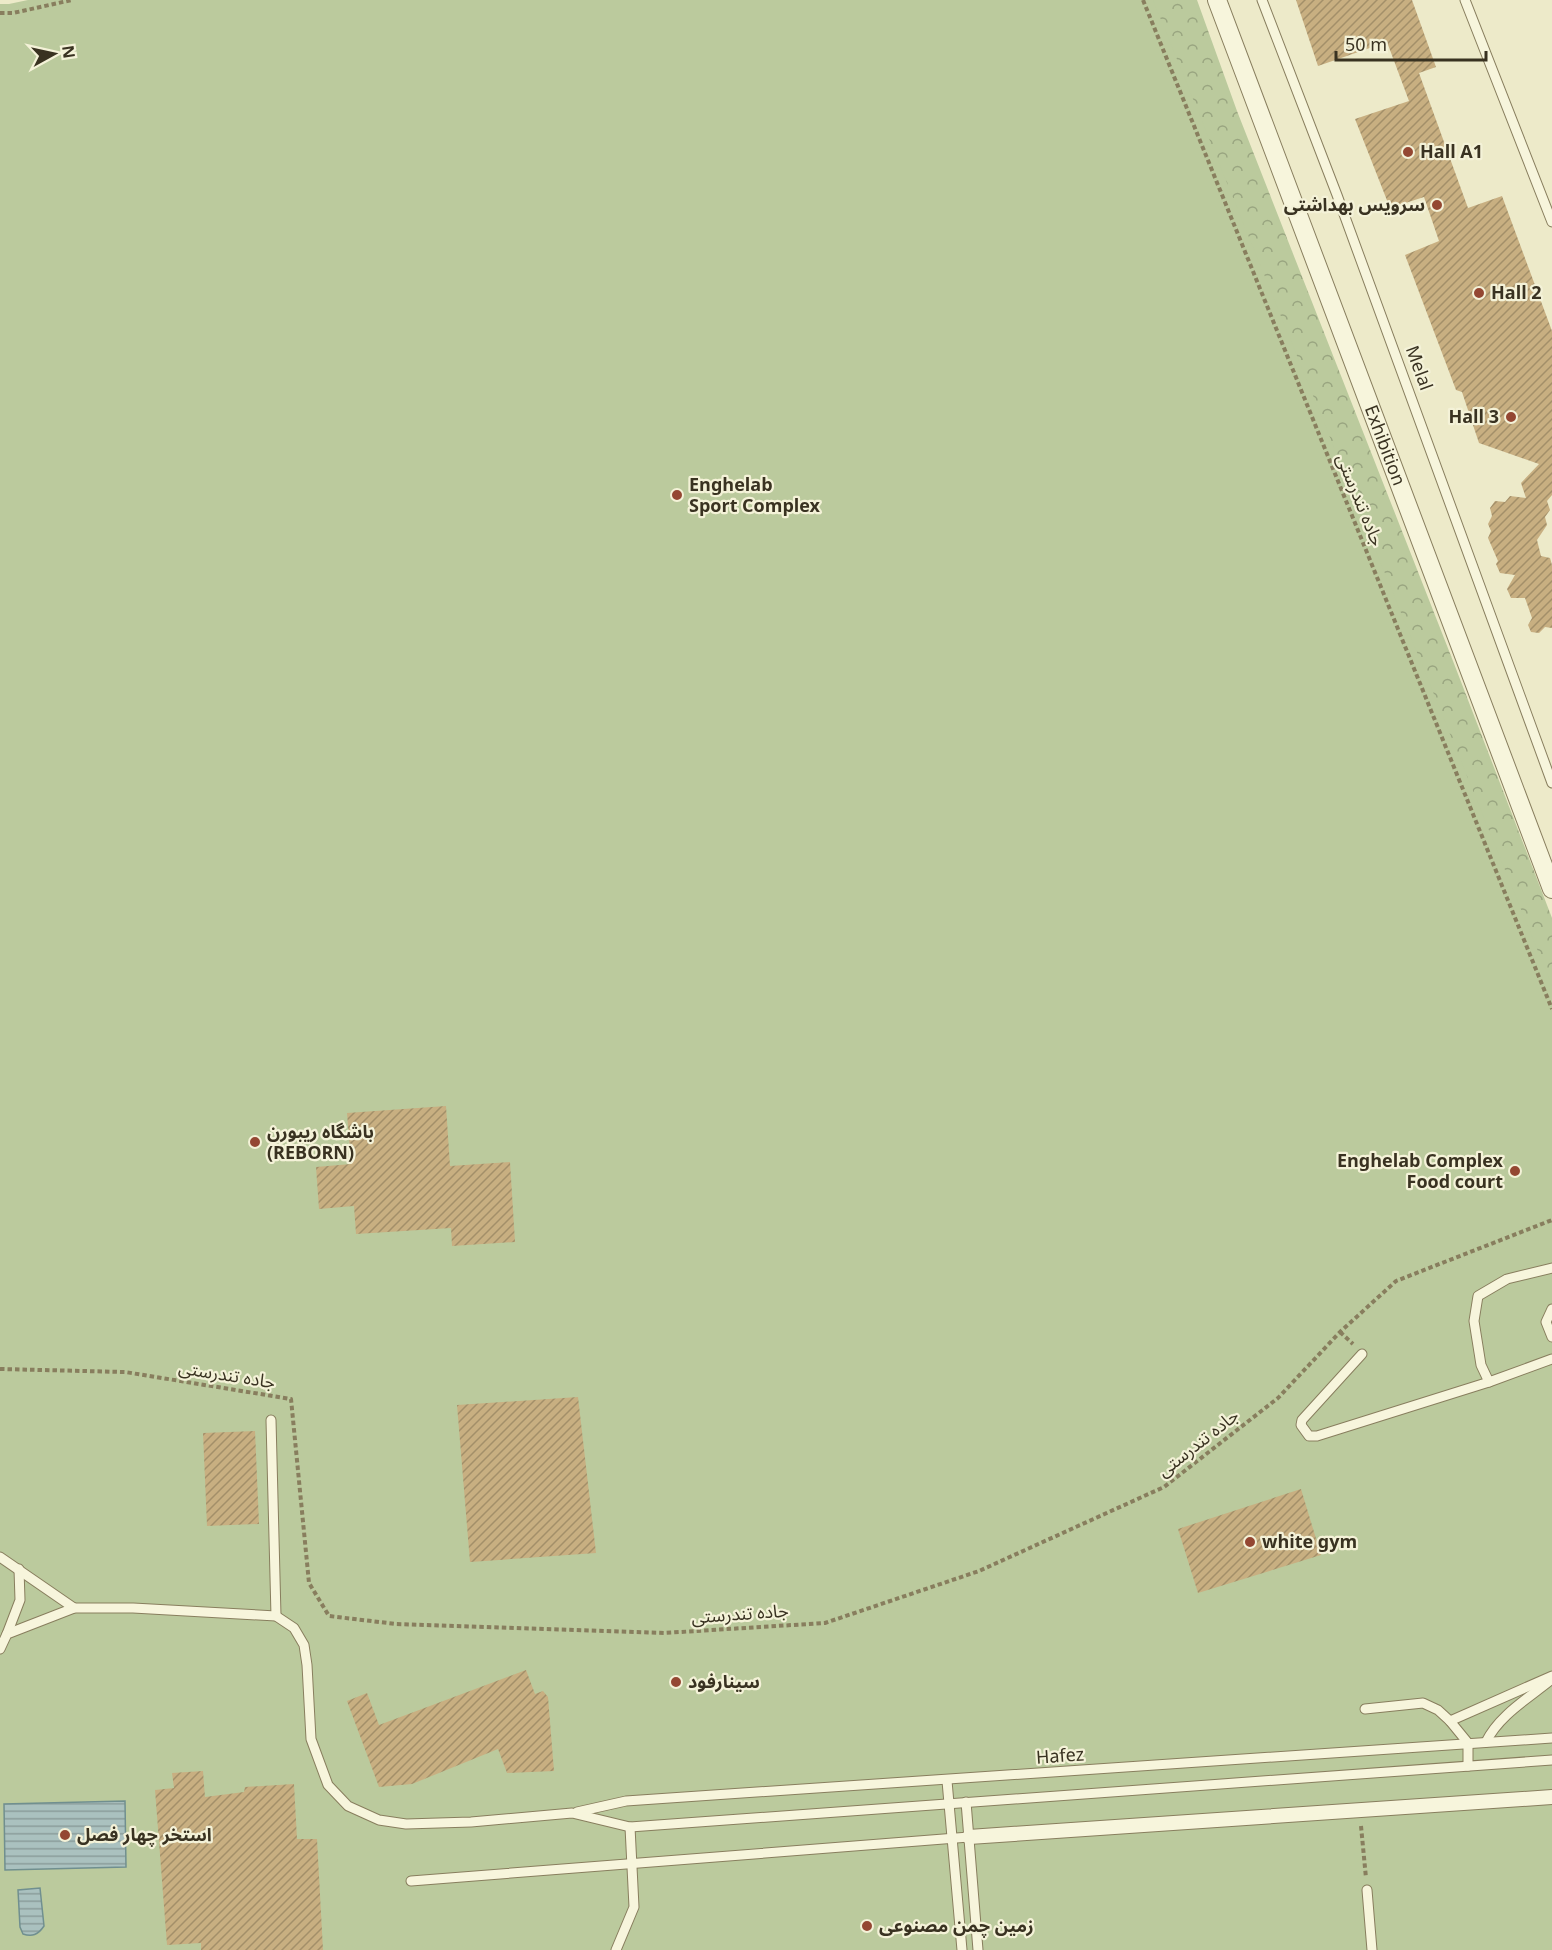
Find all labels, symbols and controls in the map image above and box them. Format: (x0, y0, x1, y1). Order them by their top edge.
north arrow (24, 24, 84, 84)
scale bar (1336, 24, 1486, 62)
text: 50 m (1345, 26, 1387, 64)
text: N (50, 43, 86, 61)
place label: Hall A1 (1420, 133, 1483, 171)
marker: Hall A1 (1401, 145, 1415, 159)
place label: سرویس بهداشتی (1284, 186, 1425, 224)
marker: سرویس بهداشتی (1430, 198, 1444, 212)
place label: Hall 2 (1491, 274, 1542, 312)
marker: Hall 2 (1472, 286, 1486, 300)
street label: Melal (1393, 340, 1445, 396)
place label: Hall 3 (1448, 398, 1499, 436)
street label: Exhibition (1352, 399, 1417, 492)
marker: Hall 3 (1504, 410, 1518, 424)
street label: جاده تندرستی (1324, 448, 1396, 552)
place label: Enghelab Sport Complex (689, 466, 821, 525)
marker: Enghelab Sport Complex (670, 488, 684, 502)
place label: باشگاه ریبورن (REBORN) (267, 1113, 374, 1172)
marker: باشگاه ریبورن (REBORN) (248, 1135, 262, 1149)
place label: Enghelab Complex Food court (1337, 1142, 1504, 1201)
marker: Enghelab Complex Food court (1508, 1164, 1522, 1178)
street label: جاده تندرستی (176, 1349, 278, 1401)
street label: جاده تندرستی (1148, 1398, 1248, 1488)
place label: white gym (1262, 1523, 1357, 1561)
marker: white gym (1243, 1535, 1257, 1549)
street label: جاده تندرستی (690, 1592, 790, 1636)
place label: سینارفود (688, 1663, 760, 1701)
marker: سینارفود (669, 1675, 683, 1689)
street label: Hafez (1035, 1735, 1085, 1777)
place label: استخر چهار فصل (77, 1816, 212, 1854)
marker: استخر چهار فصل (58, 1828, 72, 1842)
place label: زمین چمن مصنوعی (879, 1907, 1034, 1945)
marker: زمین چمن مصنوعی (860, 1919, 874, 1933)

